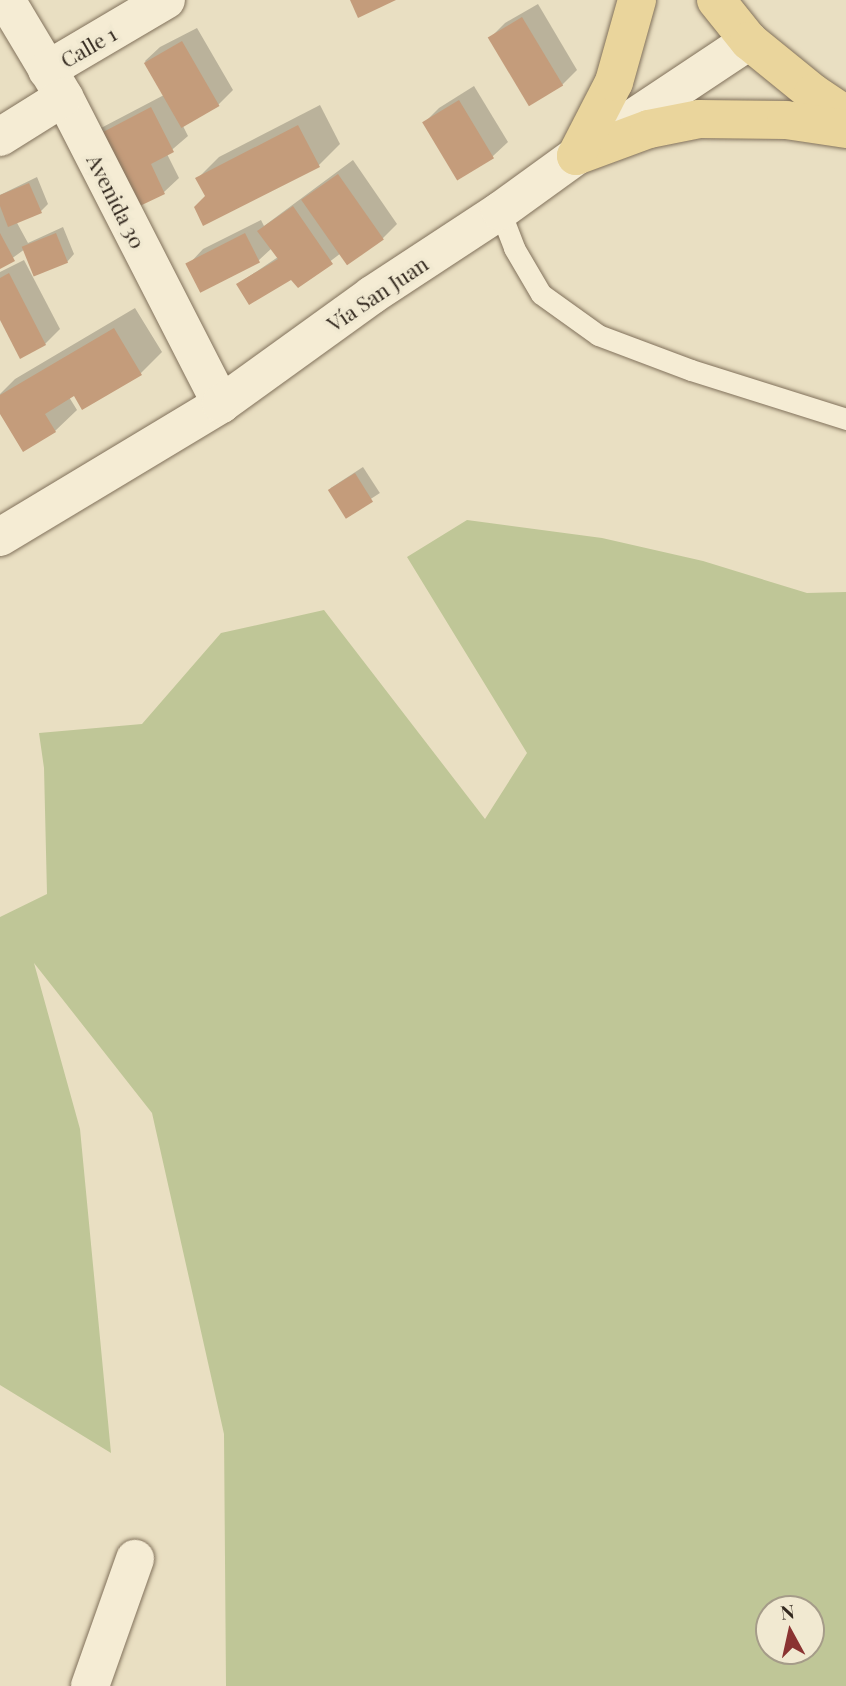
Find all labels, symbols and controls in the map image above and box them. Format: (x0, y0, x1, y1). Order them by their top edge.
street label: Calle 1 (56, 20, 120, 72)
street label: Avenida 30 (82, 150, 152, 252)
street label: Vía San Juan (322, 250, 432, 336)
north arrow (755, 1595, 825, 1665)
text: N (779, 1597, 796, 1625)

